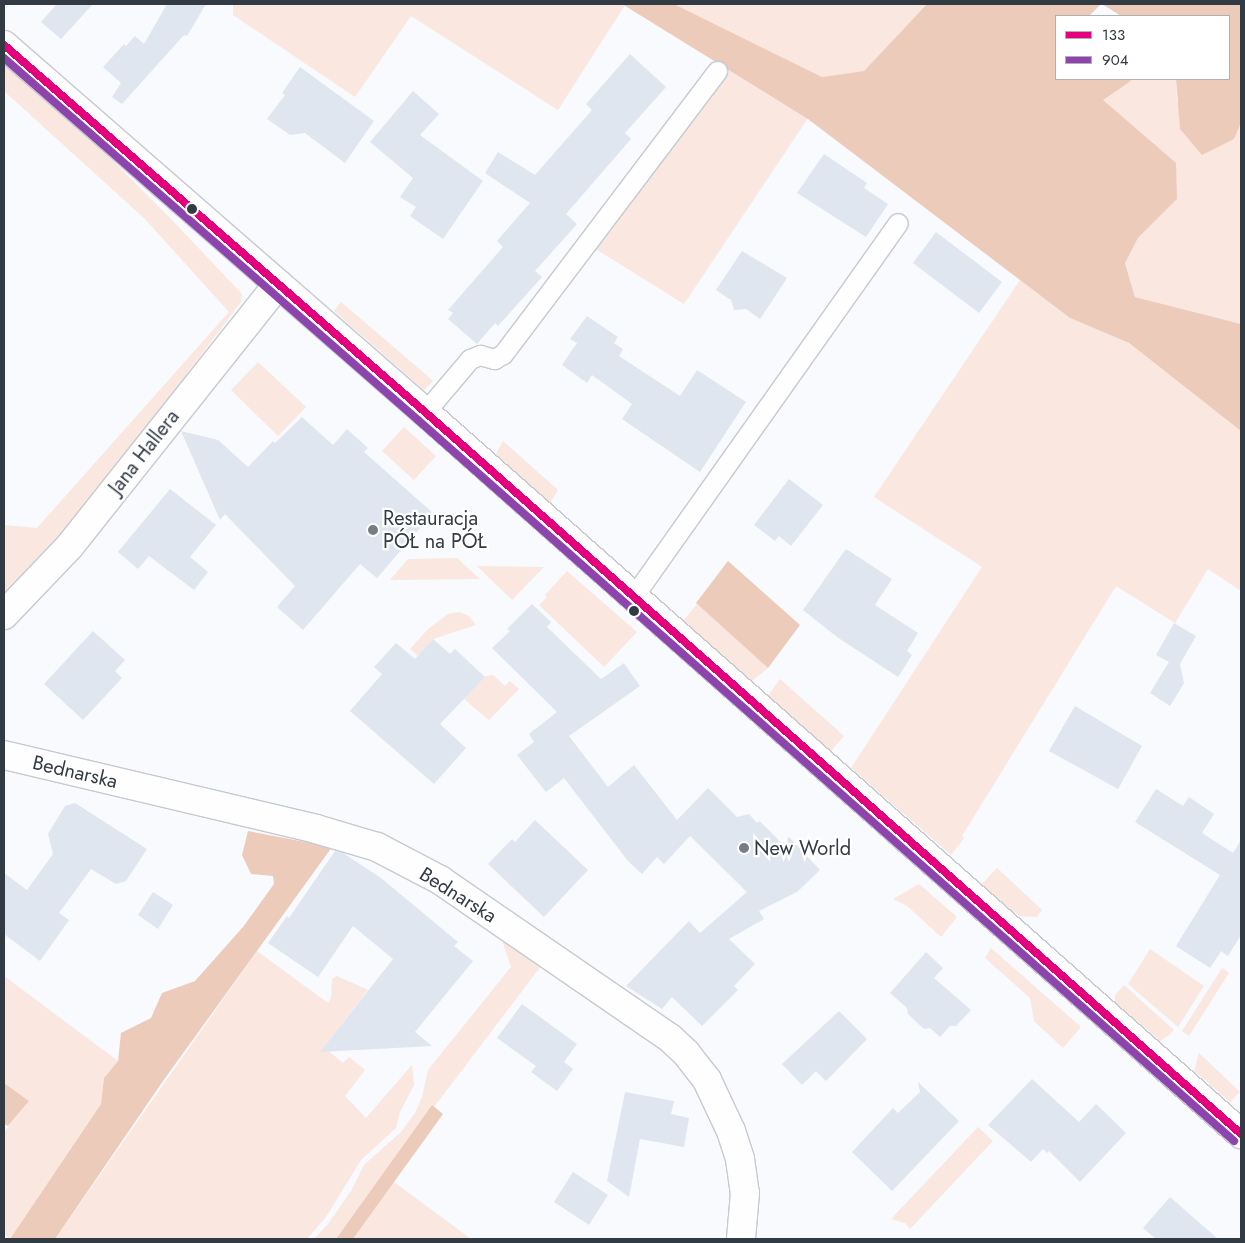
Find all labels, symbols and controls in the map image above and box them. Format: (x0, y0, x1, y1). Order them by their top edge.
legend (1055, 15, 1230, 80)
text: 133 (1102, 24, 1125, 46)
text: 904 (1102, 49, 1128, 71)
unlabelled marker (187, 204, 197, 214)
street label: Jana Hallera (104, 405, 184, 499)
place label: Restauracja PÓŁ na PÓŁ (383, 506, 487, 553)
marker: Restauracja PÓŁ na PÓŁ (367, 524, 379, 536)
unlabelled marker (629, 606, 639, 616)
street label: Bednarska (30, 751, 120, 793)
place label: New World (754, 836, 851, 860)
marker: New World (738, 842, 750, 854)
street label: Bednarska (415, 862, 501, 928)

